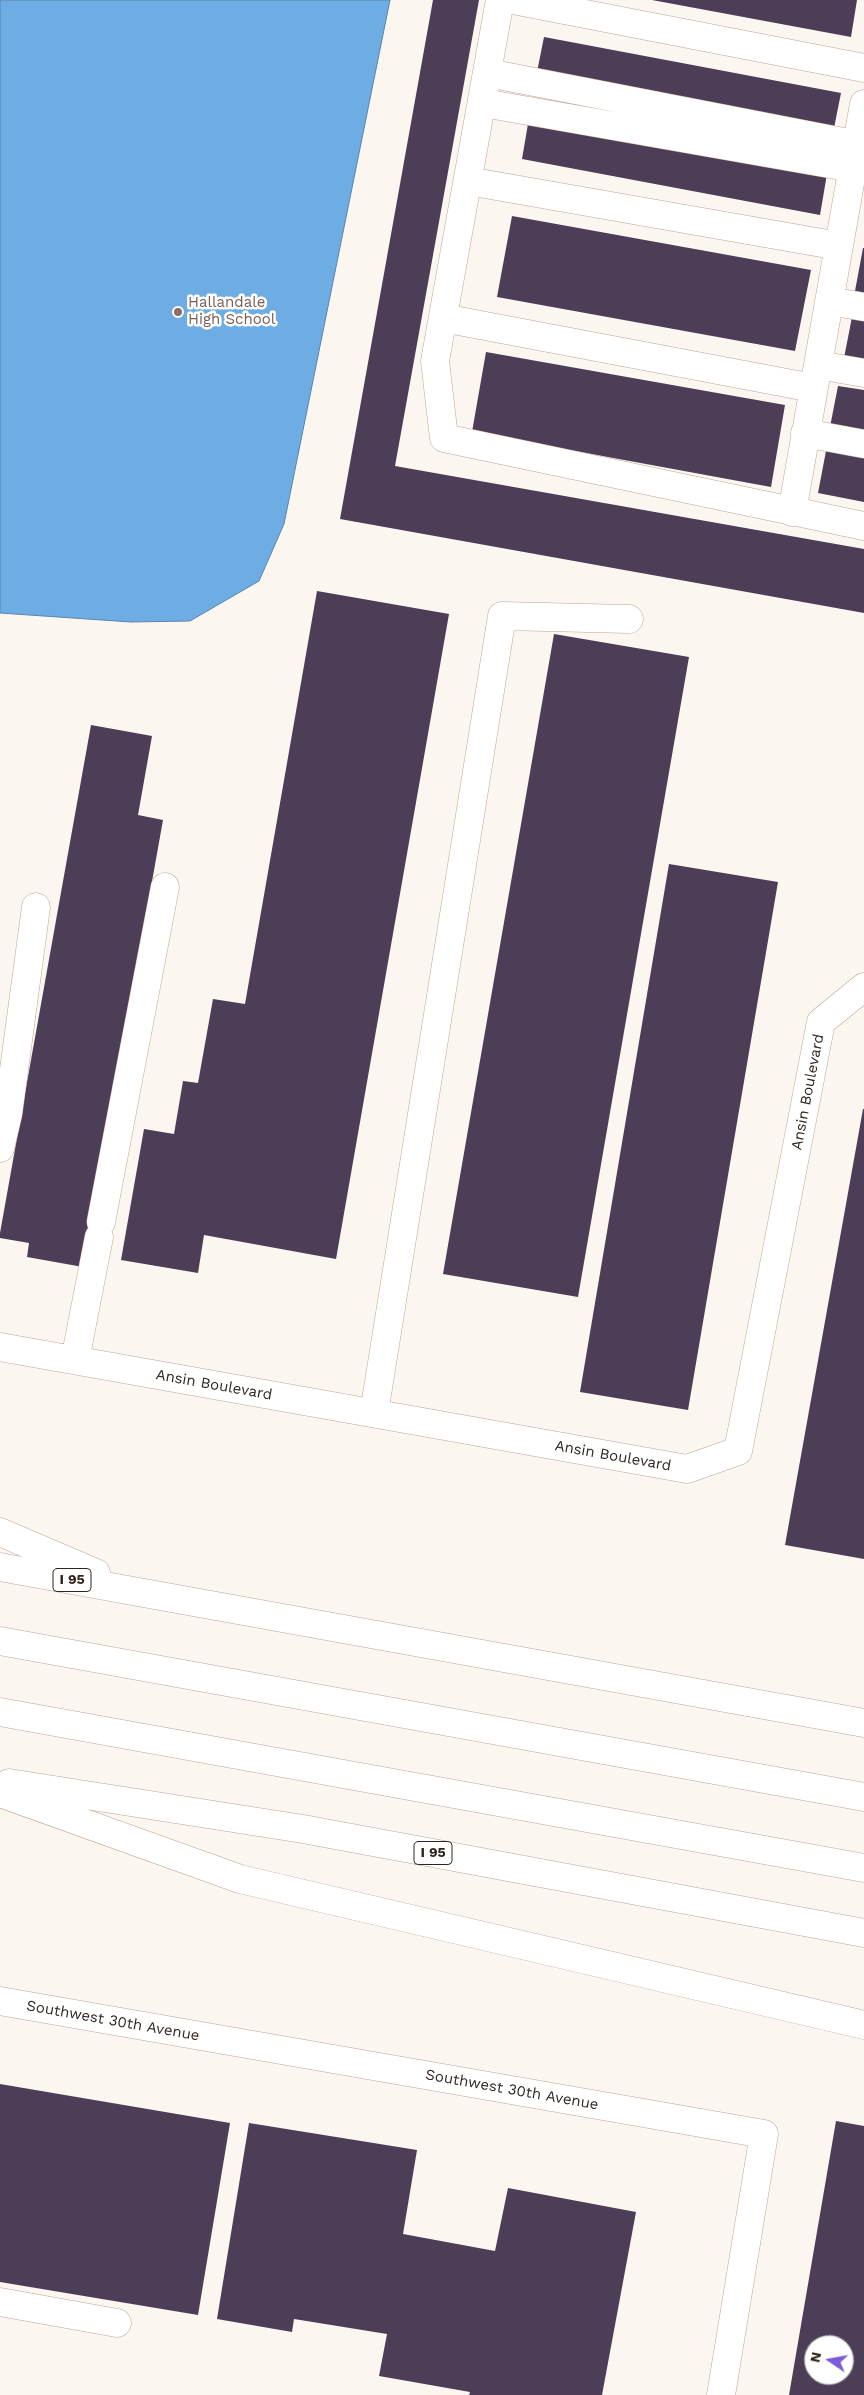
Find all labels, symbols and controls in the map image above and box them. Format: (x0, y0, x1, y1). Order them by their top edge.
place label: Hallandale High School (188, 294, 275, 329)
marker: Hallandale High School (172, 306, 184, 318)
street label: Ansin Boulevard (788, 1032, 828, 1152)
street label: Ansin Boulevard (154, 1366, 274, 1404)
street label: Ansin Boulevard (553, 1437, 673, 1475)
road number: I 95 (53, 1568, 91, 1592)
road number: I 95 (414, 1842, 452, 1865)
street label: Southwest 30th Avenue (25, 1997, 201, 2045)
street label: Southwest 30th Avenue (424, 2066, 600, 2114)
north arrow (804, 2335, 854, 2385)
text: N (806, 2350, 824, 2364)

